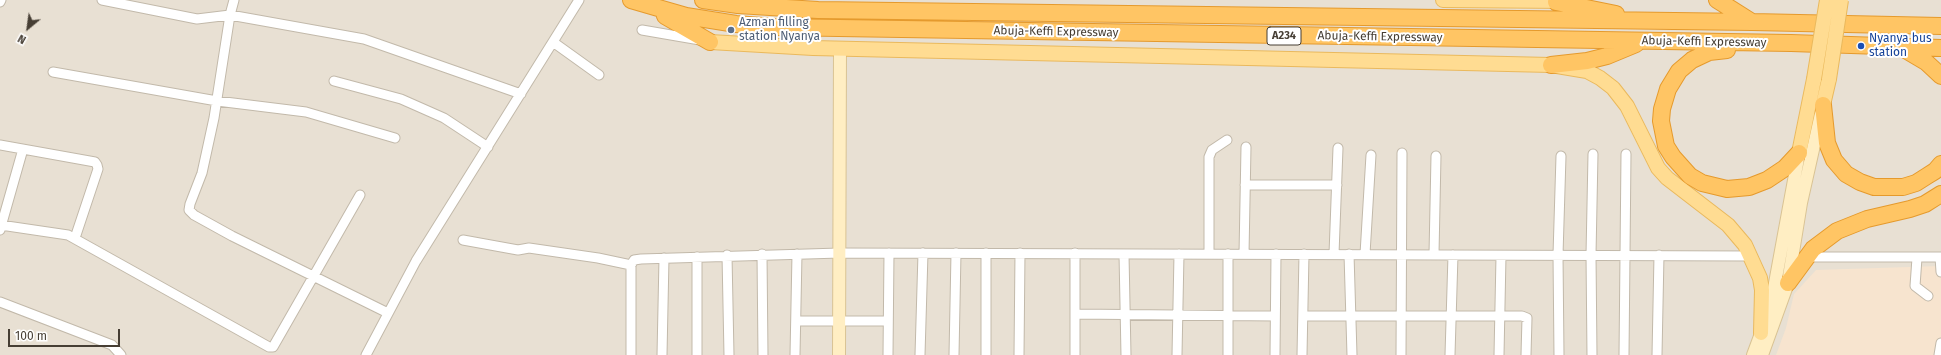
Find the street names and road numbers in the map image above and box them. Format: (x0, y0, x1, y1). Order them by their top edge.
street label: Abuja-Keffi Expressway (993, 24, 1119, 40)
road number: A234 (1267, 27, 1301, 45)
street label: Abuja-Keffi Expressway (1317, 29, 1443, 45)
street label: Abuja-Keffi Expressway (1641, 34, 1767, 50)

